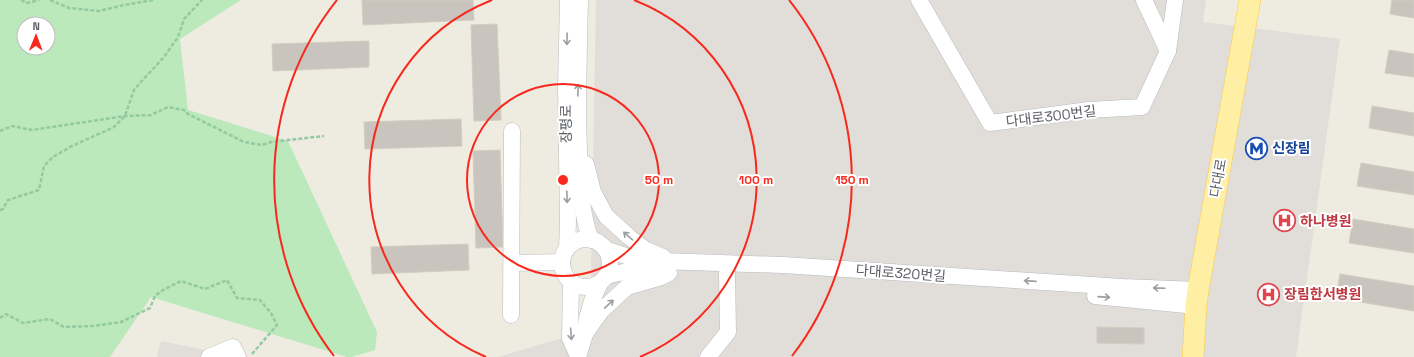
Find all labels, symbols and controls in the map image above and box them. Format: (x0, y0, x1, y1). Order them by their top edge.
north arrow (16, 16, 56, 56)
text: N (32, 19, 40, 33)
one-way arrow (563, 32, 571, 45)
one-way arrow (574, 84, 582, 97)
street label: 다대로300번길 (1005, 102, 1097, 130)
street label: 장평로 (557, 105, 575, 143)
metro station icon: 신장림 (1244, 135, 1270, 161)
place label: 신장림 (1272, 139, 1311, 157)
street label: 다대로 (1206, 157, 1230, 199)
text: 50 m (645, 172, 673, 188)
text: 100 m (739, 172, 773, 188)
text: 150 m (835, 172, 869, 188)
centre of rings (556, 173, 570, 187)
one-way arrow (564, 190, 571, 203)
hospital icon: 하나병원 (1271, 208, 1297, 234)
place label: 하나병원 (1300, 212, 1352, 230)
one-way arrow (623, 231, 633, 240)
street label: 다대로320번길 (855, 261, 947, 285)
one-way arrow (1024, 277, 1037, 284)
hospital icon: 장림한서병원 (1256, 281, 1282, 307)
one-way arrow (1153, 284, 1166, 292)
place label: 장림한서병원 (1284, 285, 1361, 303)
one-way arrow (1097, 293, 1110, 300)
one-way arrow (604, 299, 614, 308)
one-way arrow (567, 327, 574, 340)

